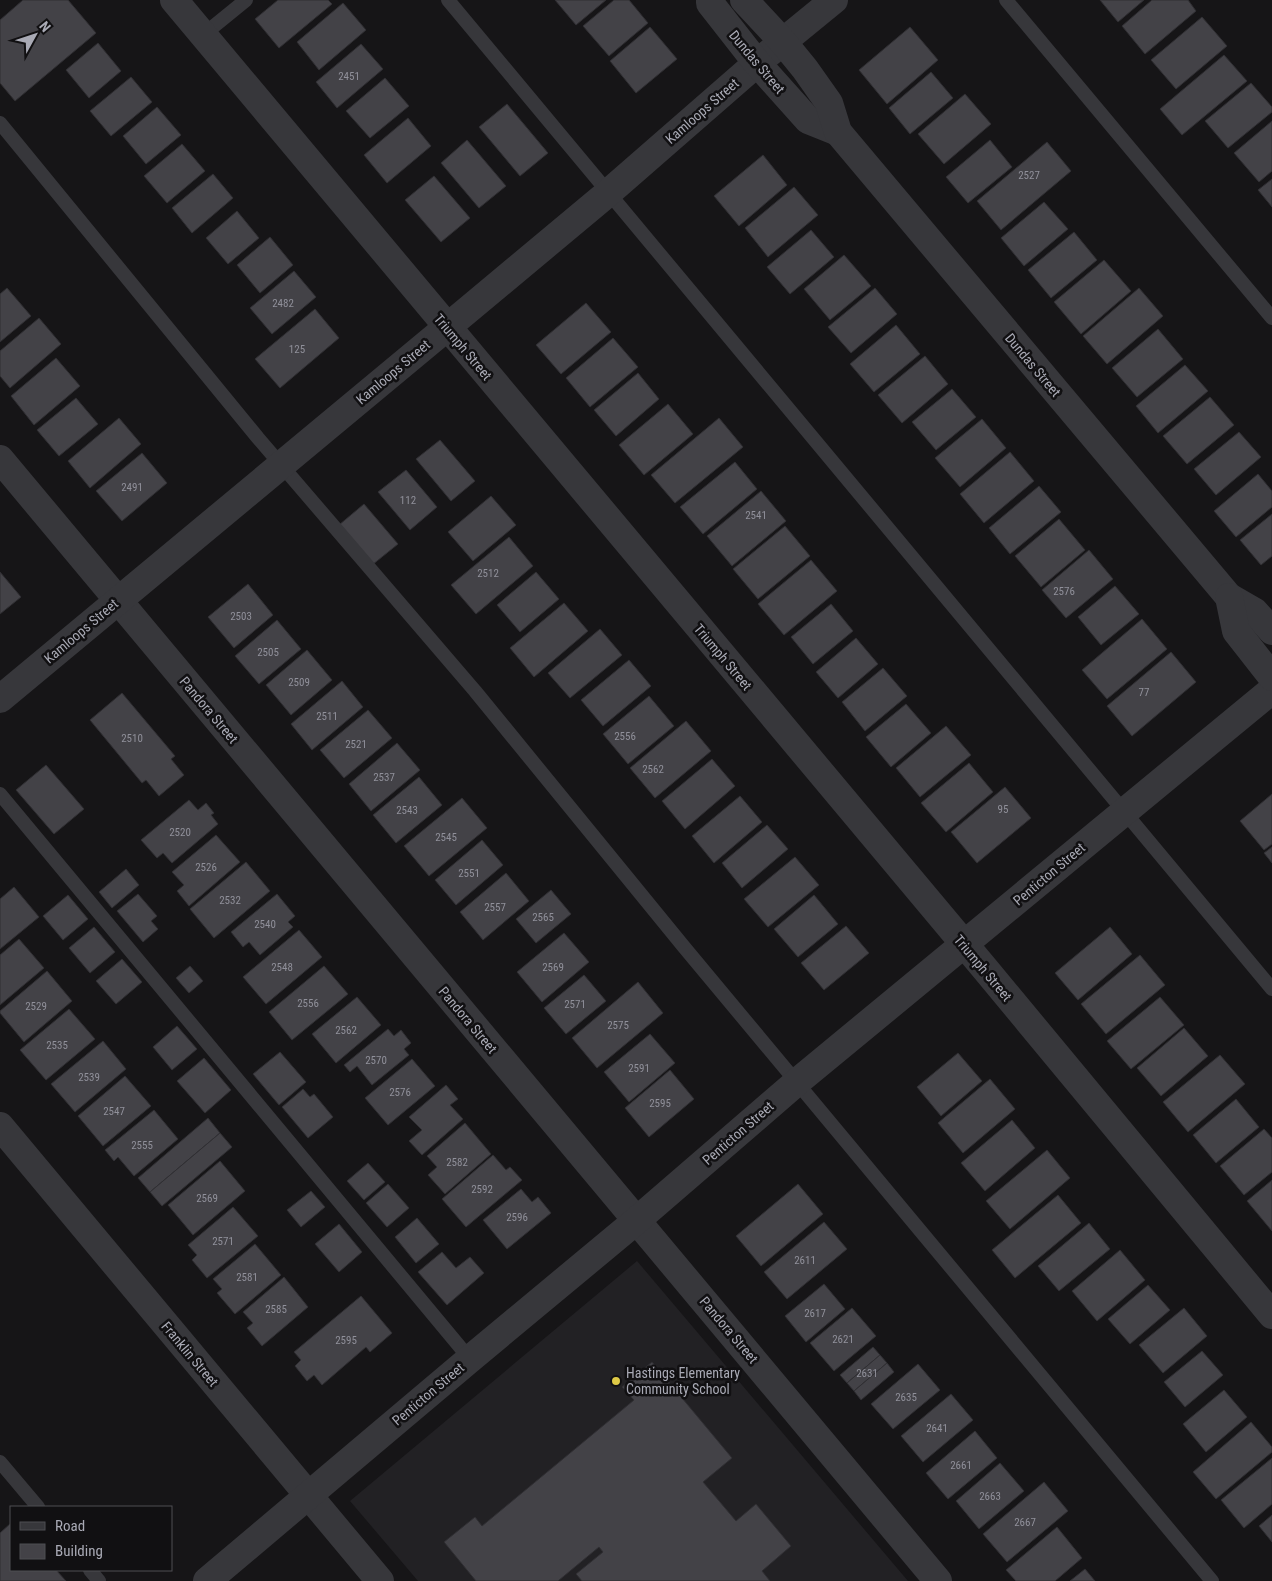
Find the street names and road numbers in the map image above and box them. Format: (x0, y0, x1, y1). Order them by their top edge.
street label: Dundas Street (726, 27, 788, 97)
street label: Kamloops Street (662, 75, 742, 147)
street label: Triumph Street (431, 311, 495, 383)
street label: Dundas Street (1002, 330, 1064, 400)
street label: Kamloops Street (353, 336, 433, 408)
street label: Kamloops Street (41, 595, 121, 667)
street label: Triumph Street (691, 621, 755, 693)
street label: Pandora Street (177, 673, 241, 747)
street label: Penticton Street (1010, 839, 1088, 909)
street label: Triumph Street (951, 932, 1015, 1004)
street label: Pandora Street (436, 983, 500, 1057)
street label: Penticton Street (699, 1098, 777, 1168)
street label: Pandora Street (697, 1293, 761, 1367)
street label: Franklin Street (158, 1318, 222, 1390)
street label: Penticton Street (389, 1359, 467, 1429)

